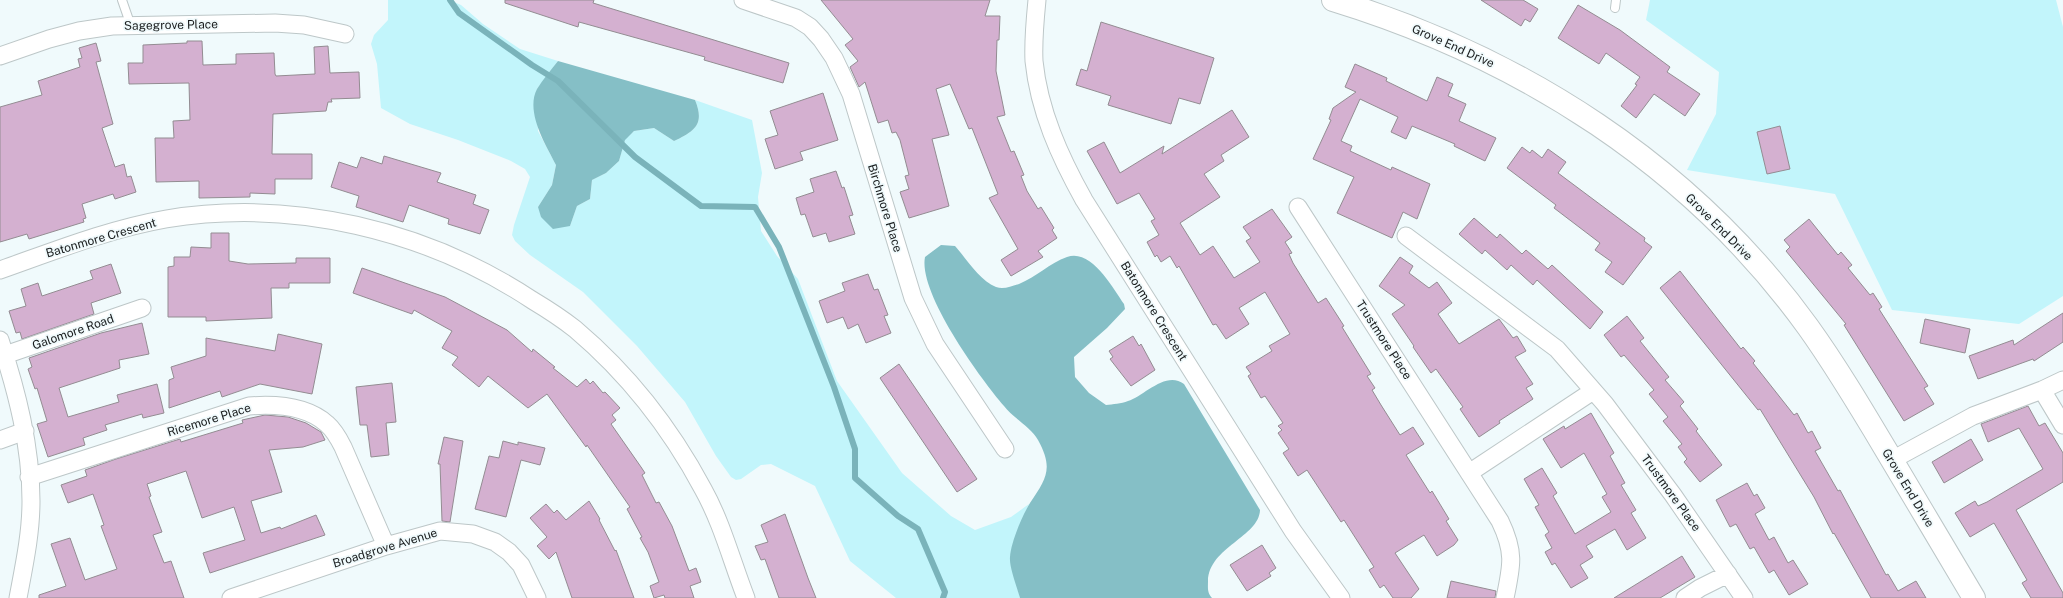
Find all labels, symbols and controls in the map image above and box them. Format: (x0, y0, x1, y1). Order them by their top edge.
street label: Sagegrove Place (124, 17, 218, 33)
street label: Grove End Drive (1410, 22, 1497, 70)
street label: Birchmore Place (865, 162, 905, 254)
street label: Grove End Drive (1683, 191, 1755, 263)
street label: Batonmore Crescent (44, 215, 158, 260)
street label: Batonmore Crescent (1118, 259, 1190, 363)
street label: Trustmore Place (1353, 298, 1415, 382)
street label: Galomore Road (30, 311, 116, 353)
street label: Ricemore Place (165, 401, 253, 439)
street label: Grove End Drive (1879, 446, 1937, 530)
street label: Trustmore Place (1638, 452, 1704, 534)
street label: Broadgrove Avenue (331, 525, 439, 571)

